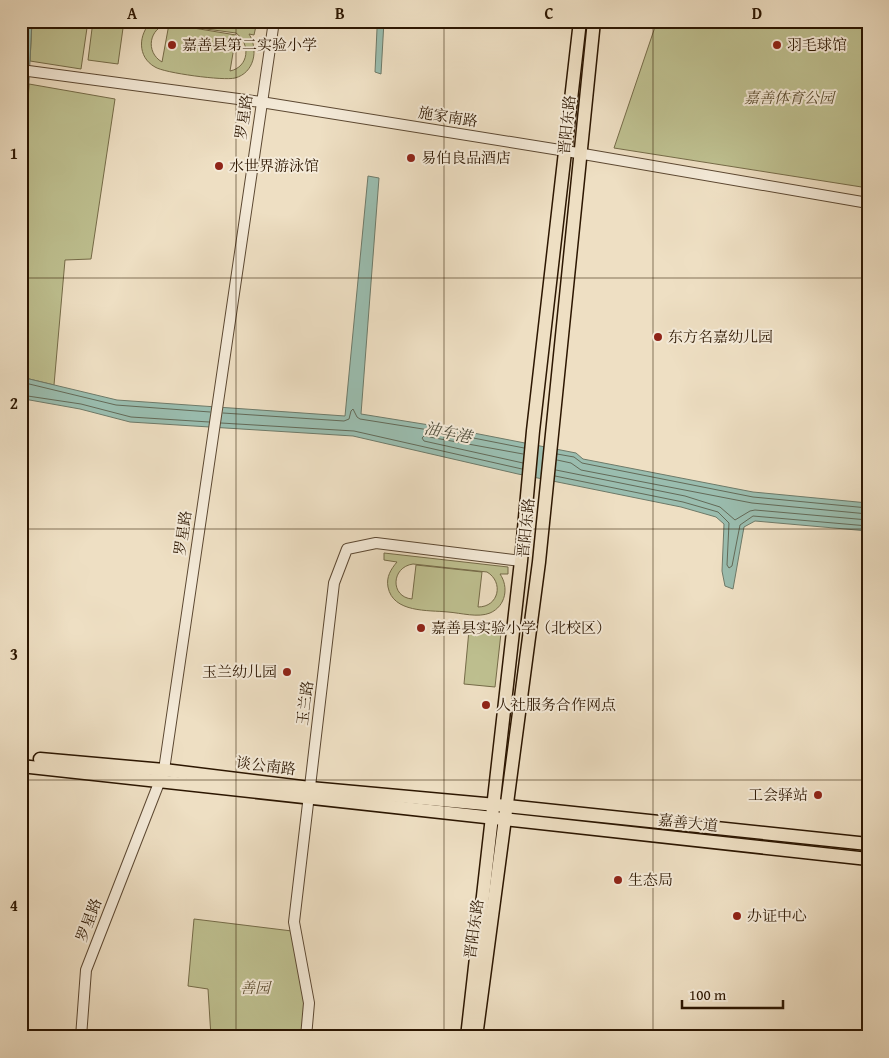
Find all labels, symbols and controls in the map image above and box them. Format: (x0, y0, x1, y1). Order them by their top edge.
text: A (127, 1, 138, 25)
text: B (335, 1, 345, 25)
text: C (544, 1, 554, 25)
text: D (752, 1, 762, 25)
place label: 嘉善县第二实验小学 (182, 34, 317, 55)
place label: 羽毛球馆 (787, 34, 847, 55)
marker: 嘉善县第二实验小学 (166, 39, 178, 51)
marker: 羽毛球馆 (771, 39, 783, 51)
park label: 嘉善体育公园 (744, 87, 836, 108)
street label: 罗星路 (230, 93, 257, 141)
street label: 晋阳东路 (553, 94, 580, 156)
street label: 施家南路 (417, 101, 479, 132)
text: 1 (10, 141, 18, 165)
place label: 易伯良品酒店 (421, 147, 511, 168)
marker: 易伯良品酒店 (405, 152, 417, 164)
place label: 水世界游泳馆 (229, 155, 319, 176)
marker: 水世界游泳馆 (213, 160, 225, 172)
place label: 东方名嘉幼儿园 (668, 326, 773, 347)
marker: 东方名嘉幼儿园 (652, 331, 664, 343)
text: 2 (10, 391, 18, 415)
water label: 油车港 (422, 415, 476, 449)
street label: 晋阳东路 (512, 497, 539, 559)
street label: 罗星路 (169, 509, 196, 557)
place label: 嘉善县实验小学（北校区） (431, 617, 611, 638)
marker: 嘉善县实验小学（北校区） (415, 622, 427, 634)
text: 3 (10, 642, 18, 666)
place label: 玉兰幼儿园 (202, 661, 277, 682)
marker: 玉兰幼儿园 (281, 666, 293, 678)
street label: 玉兰路 (291, 679, 318, 727)
place label: 人社服务合作网点 (496, 694, 616, 715)
marker: 人社服务合作网点 (480, 699, 492, 711)
street label: 谈公南路 (235, 751, 297, 780)
place label: 工会驿站 (748, 784, 808, 805)
marker: 工会驿站 (812, 789, 824, 801)
street label: 嘉善大道 (657, 809, 719, 836)
place label: 生态局 (628, 869, 673, 890)
marker: 生态局 (612, 874, 624, 886)
text: 4 (10, 893, 18, 917)
street label: 罗星路 (71, 895, 106, 945)
street label: 晋阳东路 (459, 898, 488, 960)
place label: 办证中心 (747, 905, 807, 926)
marker: 办证中心 (731, 910, 743, 922)
park label: 善园 (240, 977, 272, 998)
scale bar (682, 978, 783, 1010)
text: 100 m (689, 984, 727, 1005)

